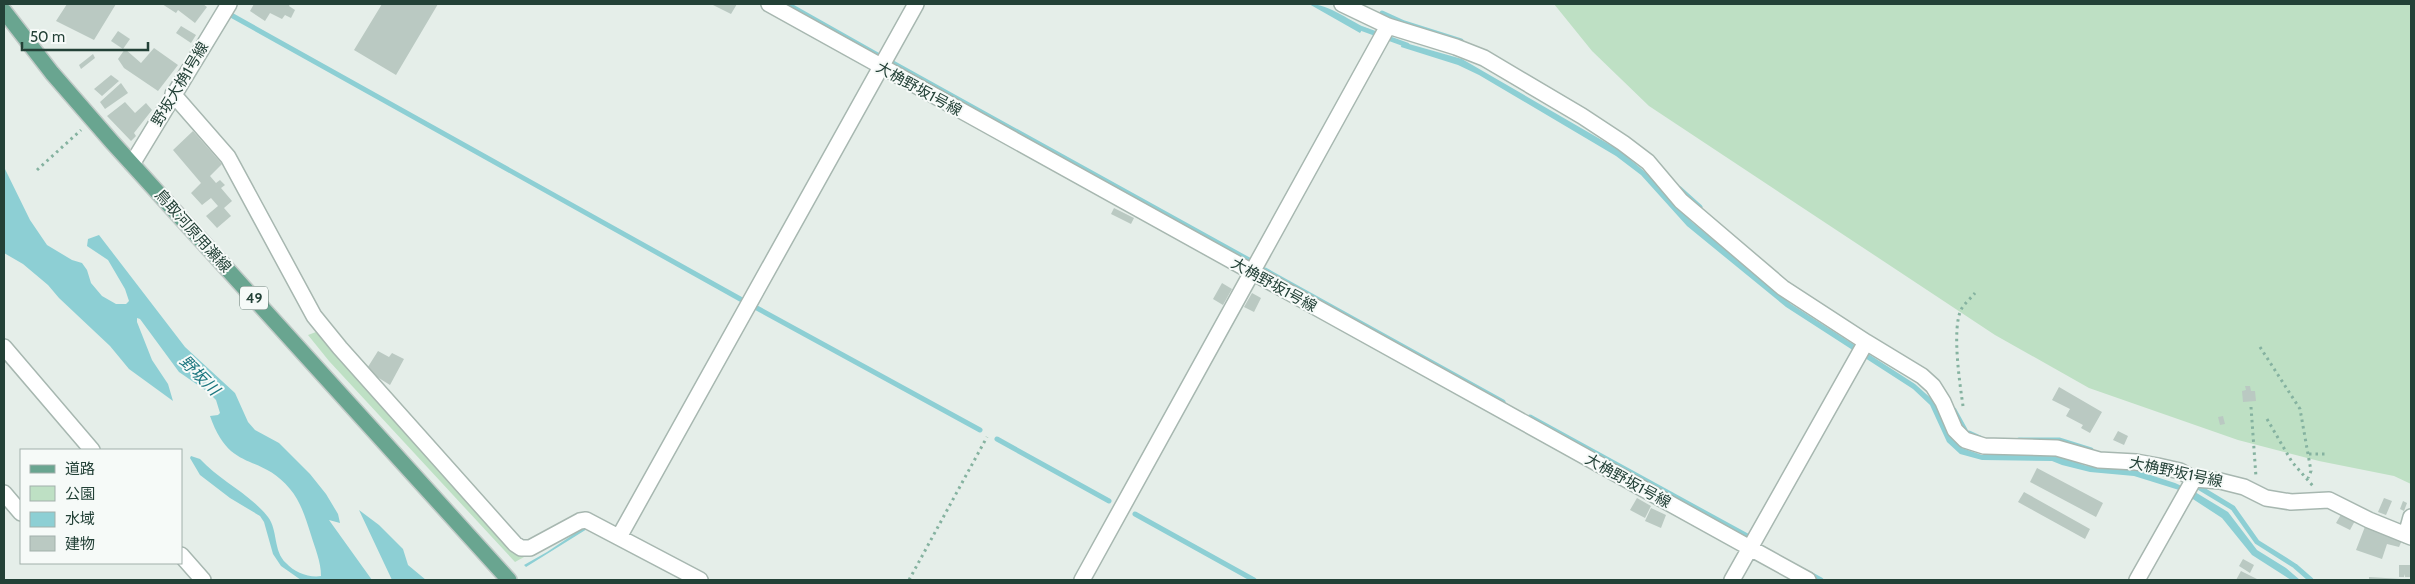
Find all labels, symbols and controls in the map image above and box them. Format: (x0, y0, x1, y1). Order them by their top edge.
scale bar (22, 20, 149, 52)
text: 50 m (30, 28, 65, 46)
street label: 野坂大桷1号線 (148, 39, 212, 129)
street label: 大桷野坂1号線 (873, 58, 965, 120)
street label: 鳥取河原用瀬線 (151, 186, 235, 276)
street label: 大桷野坂1号線 (1228, 254, 1320, 316)
road number: 49 (240, 286, 268, 310)
water label: 野坂川 (176, 352, 225, 400)
legend (20, 449, 182, 564)
street label: 大桷野坂1号線 (1582, 450, 1674, 512)
street label: 大桷野坂1号線 (2128, 453, 2224, 491)
text: 道路 (65, 460, 95, 478)
text: 公園 (65, 485, 95, 503)
text: 水域 (65, 510, 95, 528)
text: 建物 (65, 535, 95, 553)

